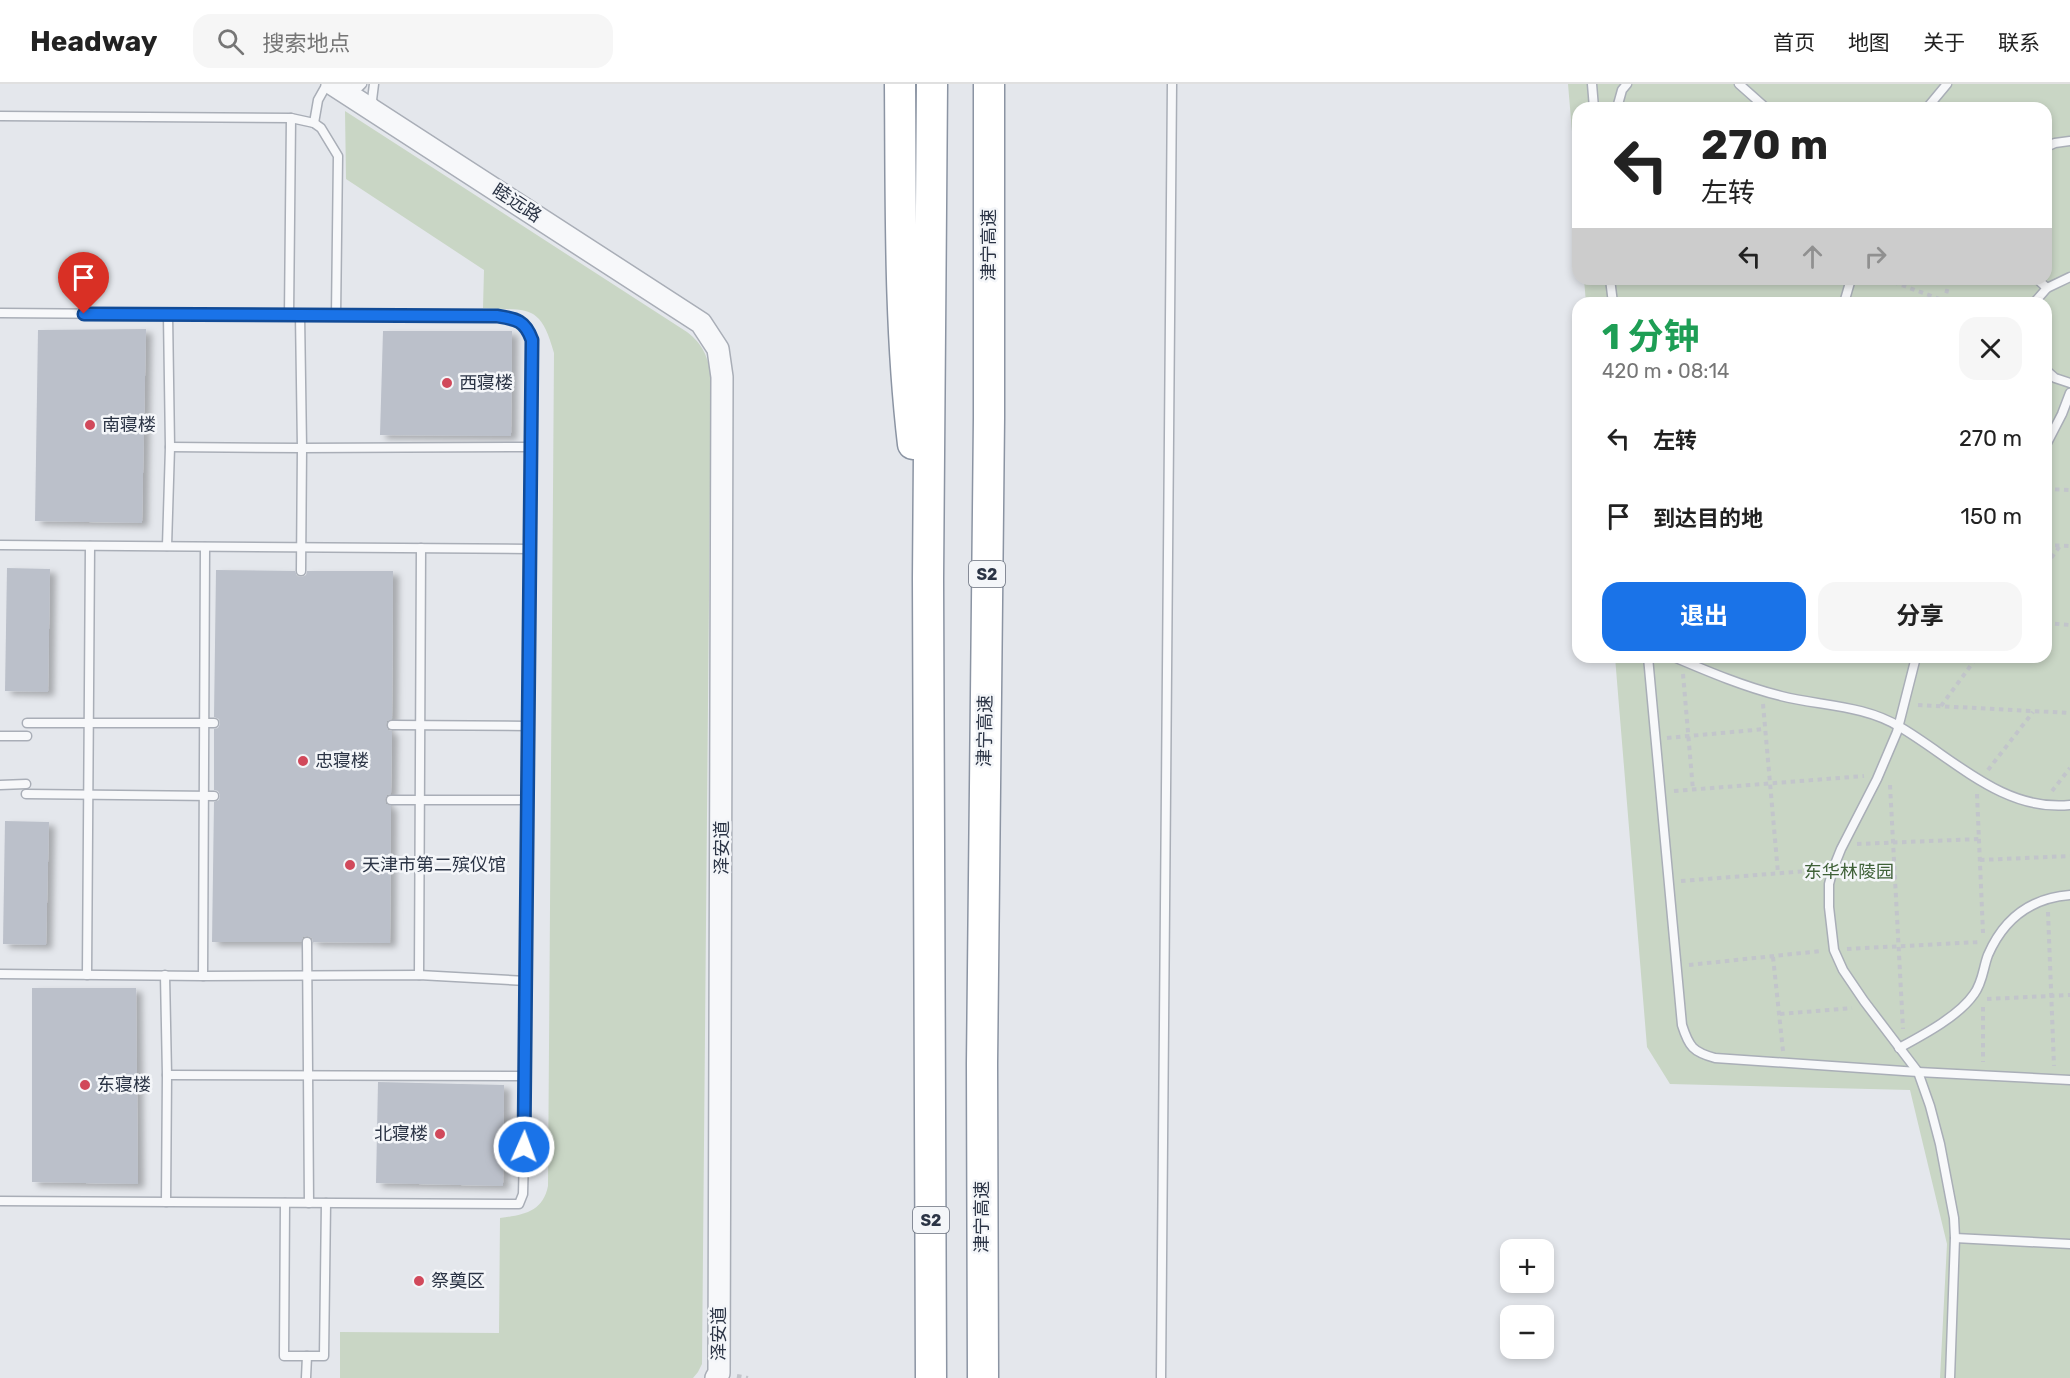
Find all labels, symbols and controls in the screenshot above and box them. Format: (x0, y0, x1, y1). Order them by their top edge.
search box (193, 14, 613, 68)
text: Headway (30, 25, 157, 58)
icon: search (214, 25, 247, 58)
text: 搜索地点 (262, 30, 350, 57)
text: 首页 (1773, 30, 1815, 55)
text: 地图 (1848, 30, 1890, 55)
text: 关于 (1923, 30, 1965, 55)
text: 联系 (1998, 30, 2040, 55)
text: 270 m (1701, 120, 1828, 170)
icon: left (1602, 126, 1680, 204)
text: 左转 (1701, 177, 1755, 209)
street label: 睦远路 (488, 179, 546, 227)
street label: 津宁高速 (978, 209, 1000, 281)
icon: left (1733, 240, 1766, 273)
icon: ahead (1796, 240, 1829, 273)
icon: right (1859, 240, 1892, 273)
pin (58, 252, 109, 314)
icon: arrive (67, 261, 100, 294)
text: 1 分钟 (1602, 315, 1700, 358)
button: close (1959, 317, 2022, 380)
text: 420 m · 08:14 (1602, 359, 1729, 383)
place label: 西寝楼 (459, 372, 513, 394)
marker: 西寝楼 (440, 376, 454, 390)
place label: 南寝楼 (102, 414, 156, 436)
marker: 南寝楼 (83, 418, 97, 432)
icon: left (1602, 422, 1635, 455)
text: 270 m (1959, 425, 2022, 452)
text: 左转 (1653, 427, 1697, 454)
icon: arrive (1602, 500, 1635, 533)
text: 150 m (1961, 503, 2022, 530)
text: 到达目的地 (1653, 505, 1763, 532)
road number: S2 (969, 561, 1005, 587)
button: 退出 (1602, 582, 1806, 651)
button: 分享 (1818, 582, 2022, 651)
street label: 津宁高速 (973, 695, 997, 767)
place label: 忠寝楼 (315, 750, 369, 772)
marker: 忠寝楼 (296, 754, 310, 768)
street label: 泽安道 (711, 821, 733, 875)
place label: 天津市第二殡仪馆 (362, 854, 506, 876)
marker: 天津市第二殡仪馆 (343, 858, 357, 872)
park label: 东华林陵园 (1804, 861, 1894, 883)
place label: 东寝楼 (97, 1074, 151, 1096)
marker: 东寝楼 (78, 1078, 92, 1092)
position arrow (492, 1115, 556, 1179)
place label: 北寝楼 (374, 1123, 428, 1145)
marker: 北寝楼 (433, 1127, 447, 1141)
street label: 津宁高速 (971, 1181, 993, 1253)
road number: S2 (913, 1207, 949, 1233)
map controls (1500, 1239, 1554, 1359)
button: + (1500, 1239, 1554, 1293)
place label: 祭奠区 (431, 1270, 485, 1292)
marker: 祭奠区 (412, 1274, 426, 1288)
button: − (1500, 1305, 1554, 1359)
street label: 泽安道 (708, 1307, 730, 1361)

